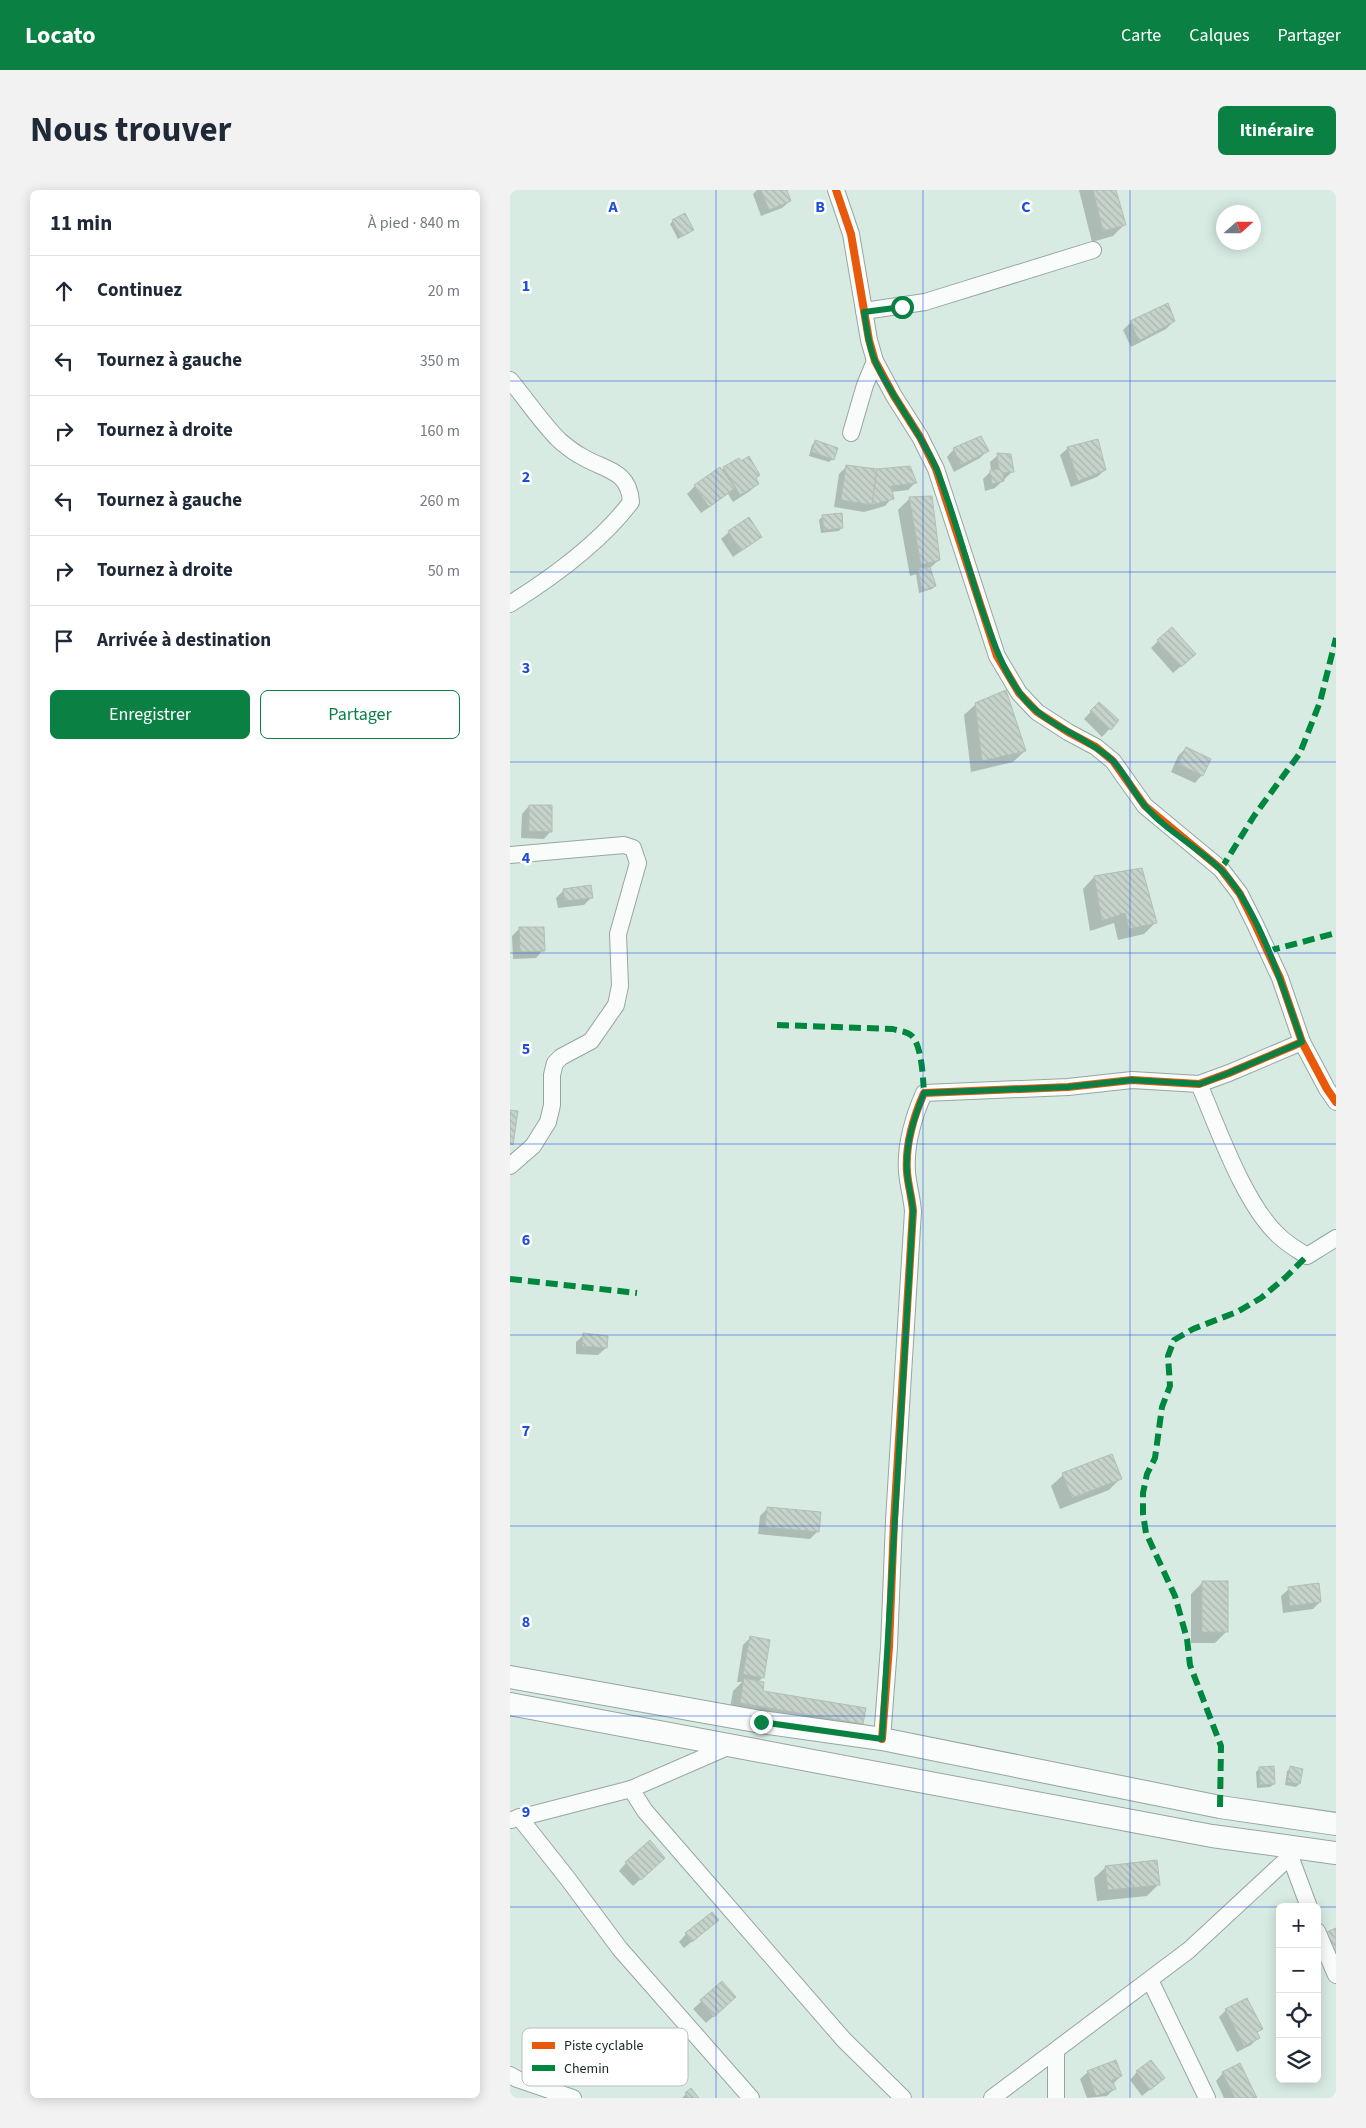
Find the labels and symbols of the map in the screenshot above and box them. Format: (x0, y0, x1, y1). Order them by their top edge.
text: A (607, 196, 618, 218)
text: B (815, 196, 825, 218)
text: C (1021, 196, 1031, 218)
north arrow (1216, 205, 1261, 250)
text: 1 (522, 275, 530, 297)
route start (891, 296, 914, 319)
text: 2 (522, 466, 530, 488)
text: 3 (522, 657, 530, 679)
text: 4 (522, 847, 531, 869)
text: 5 (522, 1038, 530, 1060)
text: 6 (522, 1229, 530, 1251)
text: 7 (522, 1420, 530, 1442)
text: 8 (522, 1611, 530, 1633)
route end (750, 1711, 773, 1734)
text: 9 (522, 1801, 530, 1823)
legend (522, 2028, 688, 2086)
text: Piste cyclable (564, 2036, 644, 2056)
text: Chemin (564, 2059, 609, 2079)

